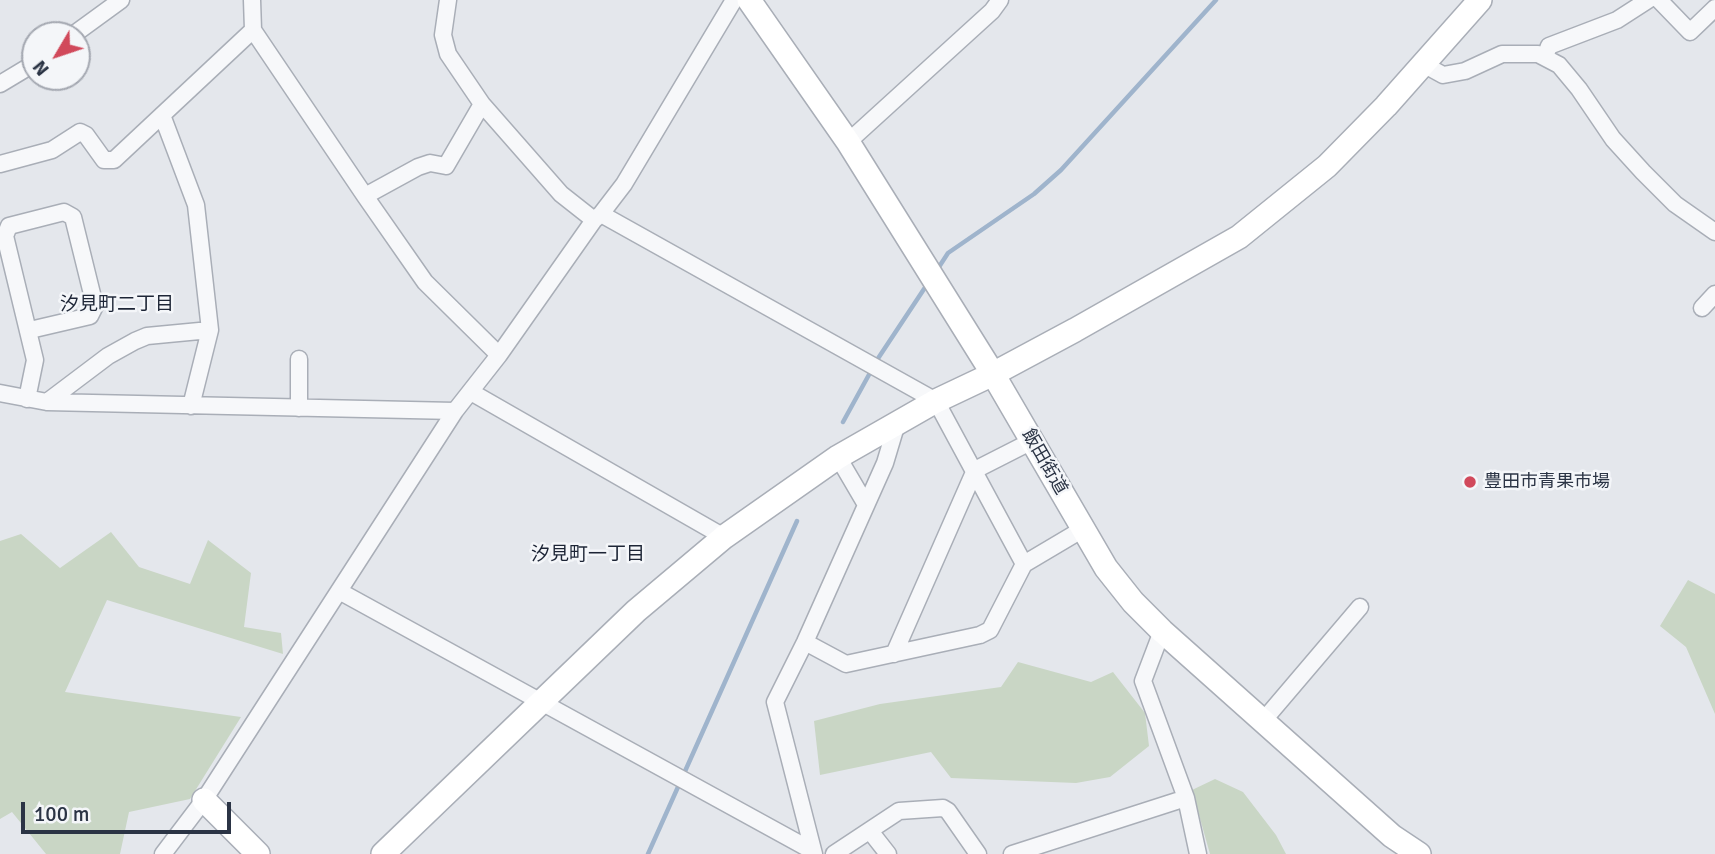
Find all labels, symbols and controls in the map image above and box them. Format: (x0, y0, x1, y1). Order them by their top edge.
north arrow (21, 21, 91, 91)
text: N (28, 55, 55, 81)
district label: 汐見町二丁目 (60, 294, 174, 316)
street label: 飯田街道 (1017, 425, 1071, 499)
place label: 豊田市青果市場 (1484, 471, 1610, 493)
marker: 豊田市青果市場 (1462, 474, 1478, 490)
district label: 汐見町一丁目 (531, 544, 645, 566)
scale bar (24, 788, 234, 832)
text: 100 m (34, 801, 89, 827)

